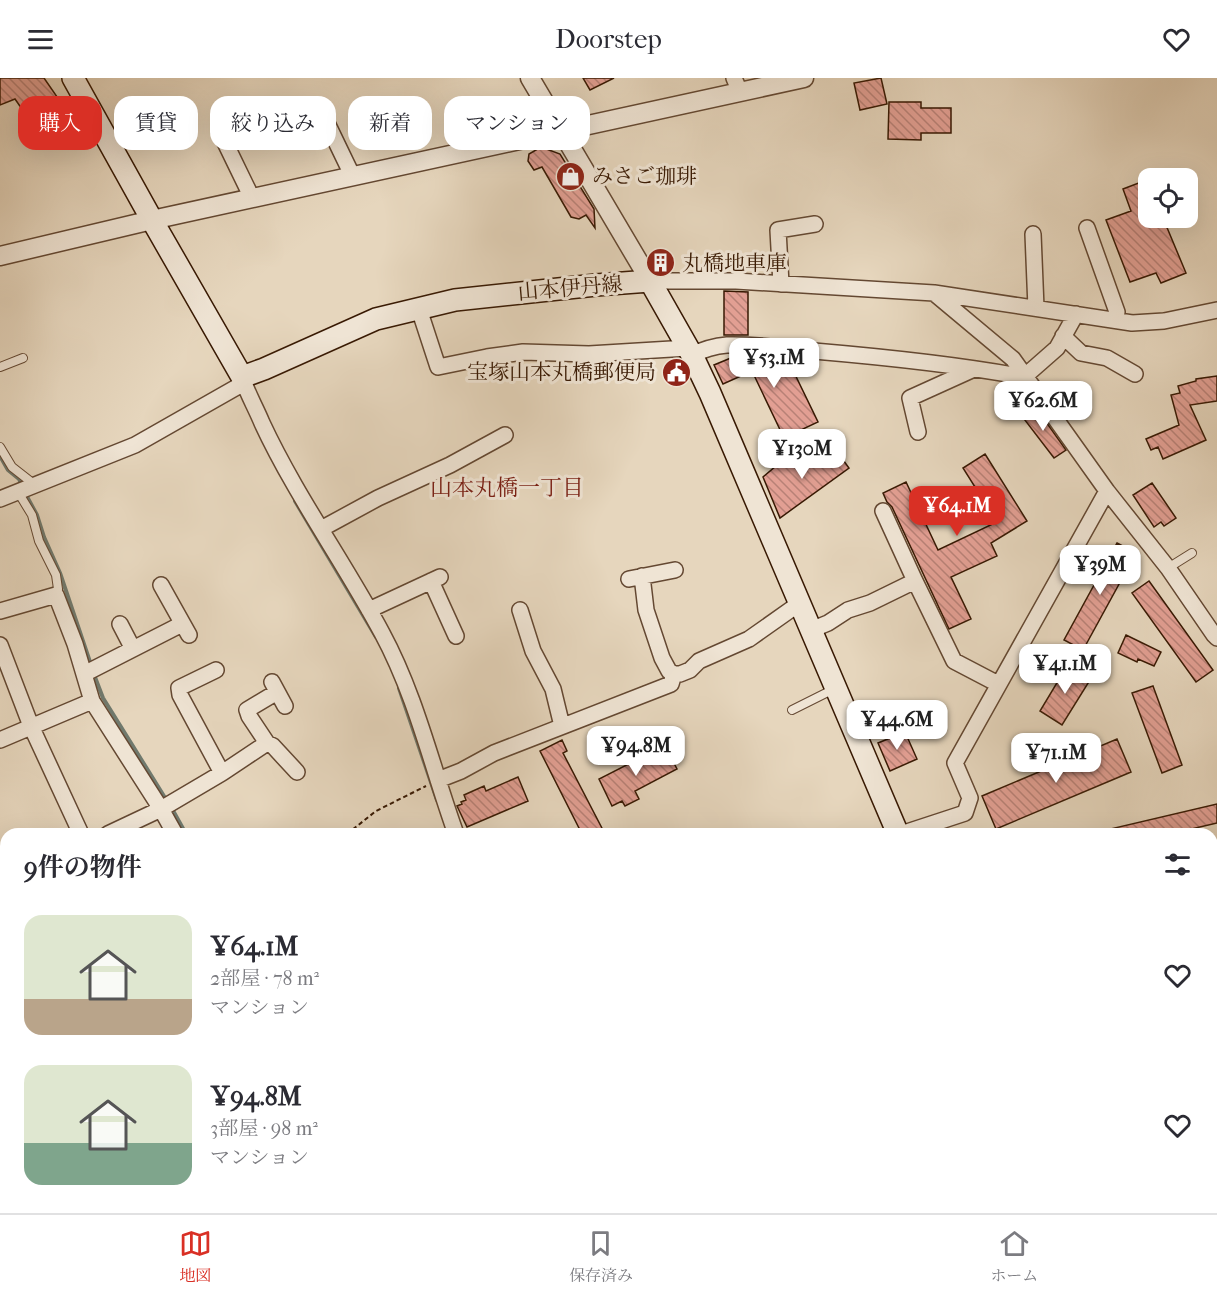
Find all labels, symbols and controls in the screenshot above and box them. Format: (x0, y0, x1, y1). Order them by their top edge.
icon: menu (24, 23, 57, 56)
text: Doorstep (555, 23, 662, 55)
icon: heart (1160, 23, 1193, 56)
chip: 購入 (18, 96, 102, 150)
chip: 賃貸 (114, 96, 198, 150)
chip: 絞り込み (210, 96, 336, 150)
chip: 新着 (348, 96, 432, 150)
chip: マンション (444, 96, 590, 150)
shop icon: みさご珈琲 (555, 160, 587, 192)
place label: みさご珈琲 (592, 164, 697, 188)
map controls (1138, 168, 1198, 228)
button: locate (1138, 168, 1198, 228)
building icon: 丸橋地車庫 (645, 247, 677, 279)
place label: 丸橋地車庫 (682, 251, 787, 275)
street label: 山本伊丹線 (517, 271, 623, 305)
pin: ¥53.1M (725, 338, 823, 389)
text: ¥53.1M (743, 346, 805, 369)
public building icon: 宝塚山本丸橋郵便局 (661, 356, 693, 388)
place label: 宝塚山本丸橋郵便局 (467, 360, 656, 384)
pin: ¥62.6M (994, 381, 1092, 432)
text: ¥62.6M (1008, 389, 1078, 412)
pin: ¥130M (760, 429, 844, 480)
text: ¥130M (772, 437, 832, 460)
district label: 山本丸橋一丁目 (430, 475, 584, 501)
pin: ¥64.1M (908, 486, 1006, 537)
text: ¥64.1M (923, 494, 991, 517)
pin: ¥39M (1064, 545, 1136, 596)
text: ¥39M (1074, 553, 1126, 576)
pin: ¥41.1M (1016, 644, 1114, 695)
text: ¥41.1M (1033, 652, 1097, 675)
pin: ¥44.6M (848, 700, 946, 751)
text: ¥44.6M (861, 708, 933, 731)
pin: ¥94.8M (587, 726, 685, 777)
pin: ¥71.1M (1007, 733, 1105, 784)
text: ¥94.8M (601, 734, 671, 757)
text: ¥71.1M (1025, 741, 1087, 764)
icon: filters (1161, 848, 1194, 881)
text: 9件の物件 (24, 852, 142, 883)
text: ¥64.1M (210, 931, 298, 962)
icon: home (72, 939, 144, 1011)
icon: heart (1161, 959, 1194, 992)
text: 2部屋 · 78 m² (210, 967, 319, 990)
text: マンション (210, 996, 309, 1019)
text: ¥94.8M (210, 1081, 302, 1112)
icon: home (72, 1089, 144, 1161)
icon: heart (1161, 1109, 1194, 1142)
text: 3部屋 · 98 m² (210, 1117, 318, 1140)
text: マンション (210, 1146, 309, 1169)
tab: 地図 (179, 1227, 212, 1286)
tab: 保存済み (569, 1227, 633, 1286)
tab: ホーム (990, 1227, 1038, 1286)

